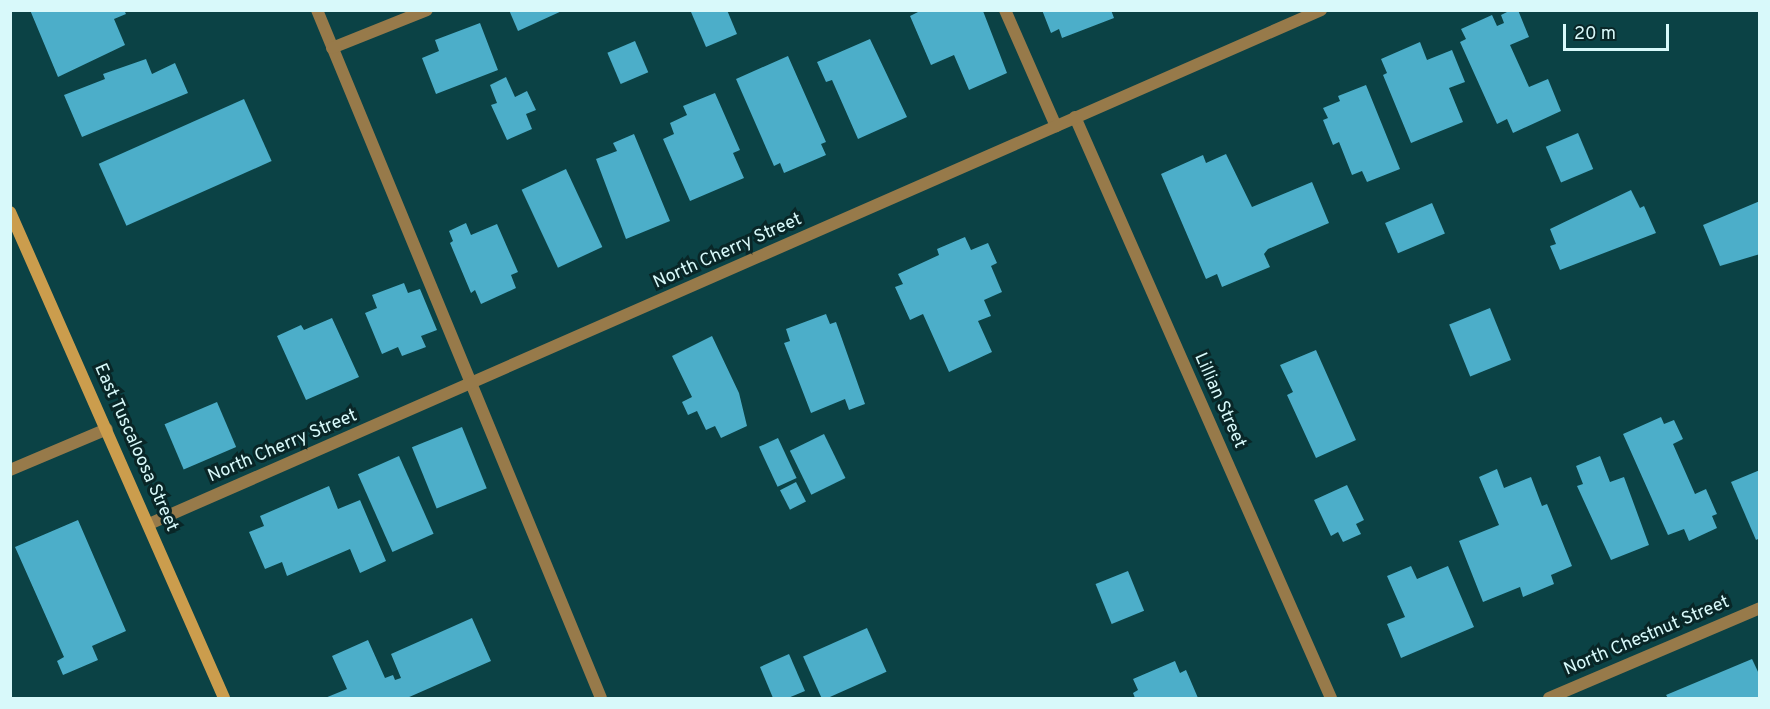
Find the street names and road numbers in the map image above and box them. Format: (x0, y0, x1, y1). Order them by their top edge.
street label: North Cherry Street (650, 210, 806, 294)
street label: Lillian Street (1188, 350, 1250, 452)
street label: East Tuscaloosa Street (88, 360, 182, 536)
street label: North Cherry Street (205, 406, 361, 488)
street label: North Chestnut Street (1561, 592, 1733, 682)

